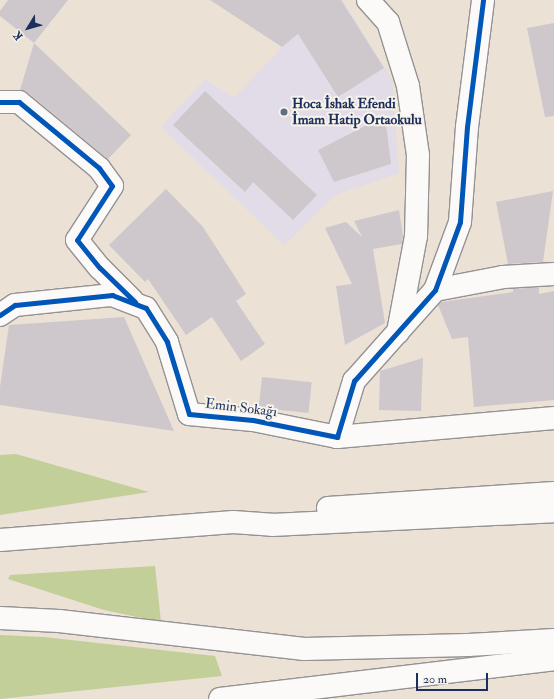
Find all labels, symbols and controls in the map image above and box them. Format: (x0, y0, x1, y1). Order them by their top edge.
north arrow (8, 8, 48, 48)
text: K (11, 29, 26, 43)
place label: Hoca İshak Efendi İmam Hatip Ortaokulu (292, 96, 422, 128)
marker: Hoca İshak Efendi İmam Hatip Ortaokulu (279, 107, 289, 117)
street label: Emin Sokağı (204, 395, 278, 421)
scale bar (418, 665, 490, 691)
text: 20 m (423, 672, 447, 687)

